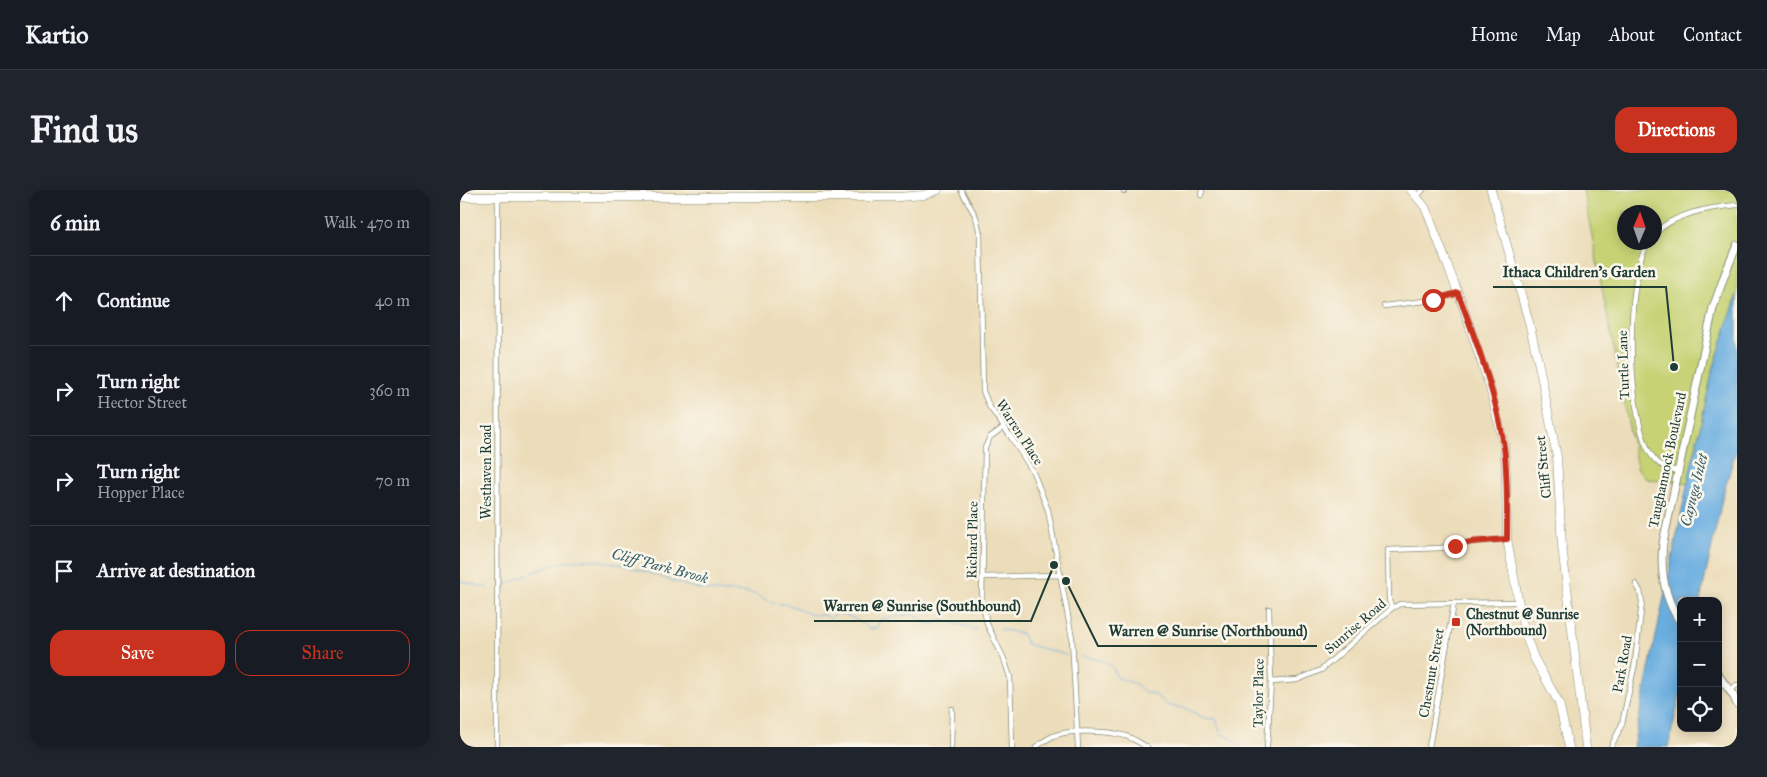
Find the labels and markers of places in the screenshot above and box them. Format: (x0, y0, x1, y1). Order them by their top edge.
callout: Ithaca Children's Garden (1493, 257, 1666, 287)
callout: Warren @ Sunrise (Southbound) (814, 591, 1031, 621)
place label: Chestnut @ Sunrise (Northbound) (1466, 606, 1579, 640)
callout: Warren @ Sunrise (Northbound) (1098, 616, 1317, 646)
marker: Chestnut @ Sunrise (Northbound) (1450, 616, 1462, 628)

